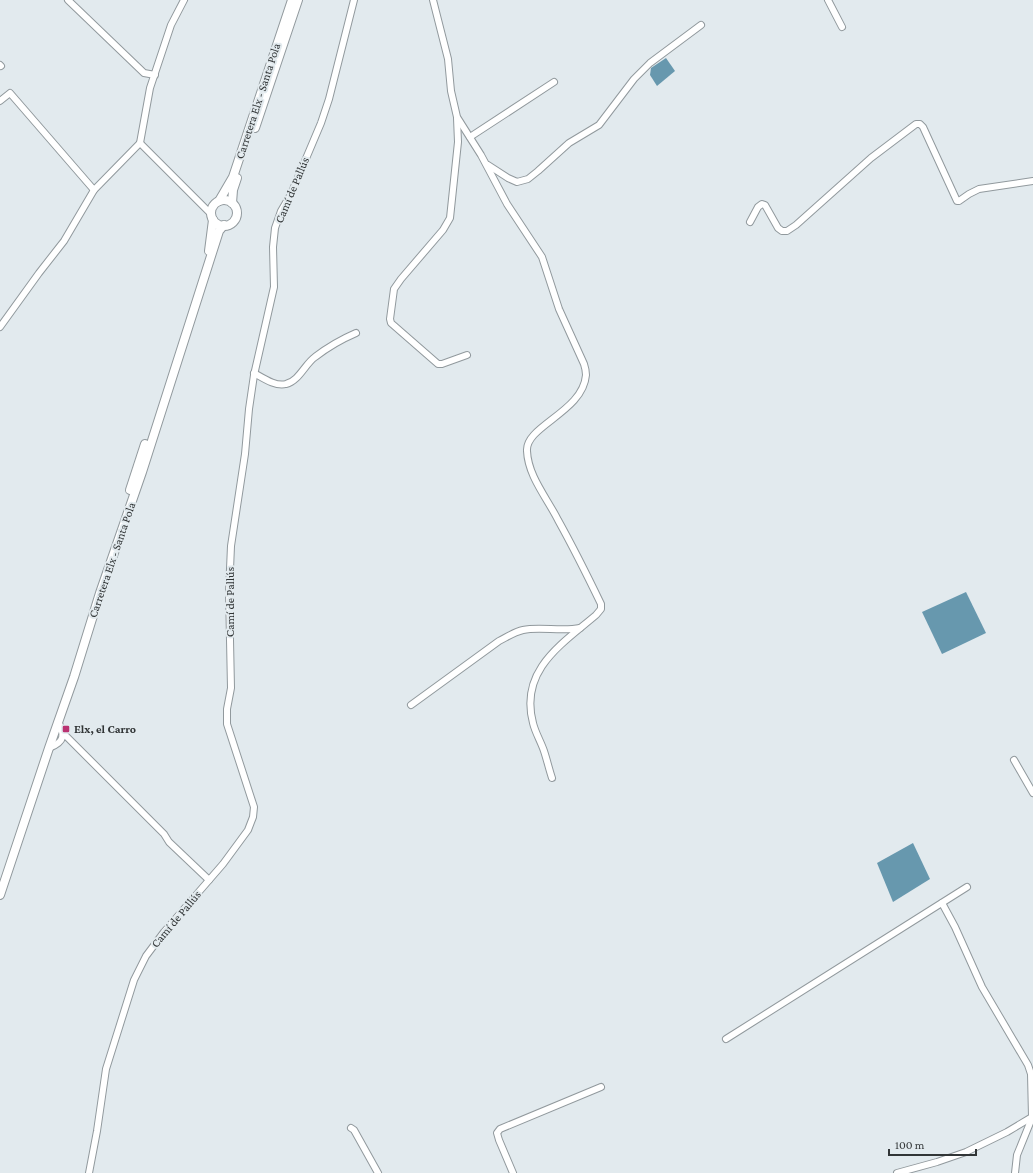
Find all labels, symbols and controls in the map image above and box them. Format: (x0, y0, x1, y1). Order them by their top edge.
street label: Carretera Elx - Santa Pola (233, 41, 284, 161)
street label: Camí de Pallús (272, 155, 312, 225)
street label: Carretera Elx - Santa Pola (86, 500, 138, 620)
street label: Camí de Pallús (223, 567, 237, 637)
place label: Elx, el Carro (74, 722, 136, 736)
marker: Elx, el Carro (61, 724, 71, 734)
street label: Camí de Pallús (148, 887, 204, 950)
scale bar (889, 1131, 976, 1157)
text: 100 m (895, 1138, 925, 1152)

